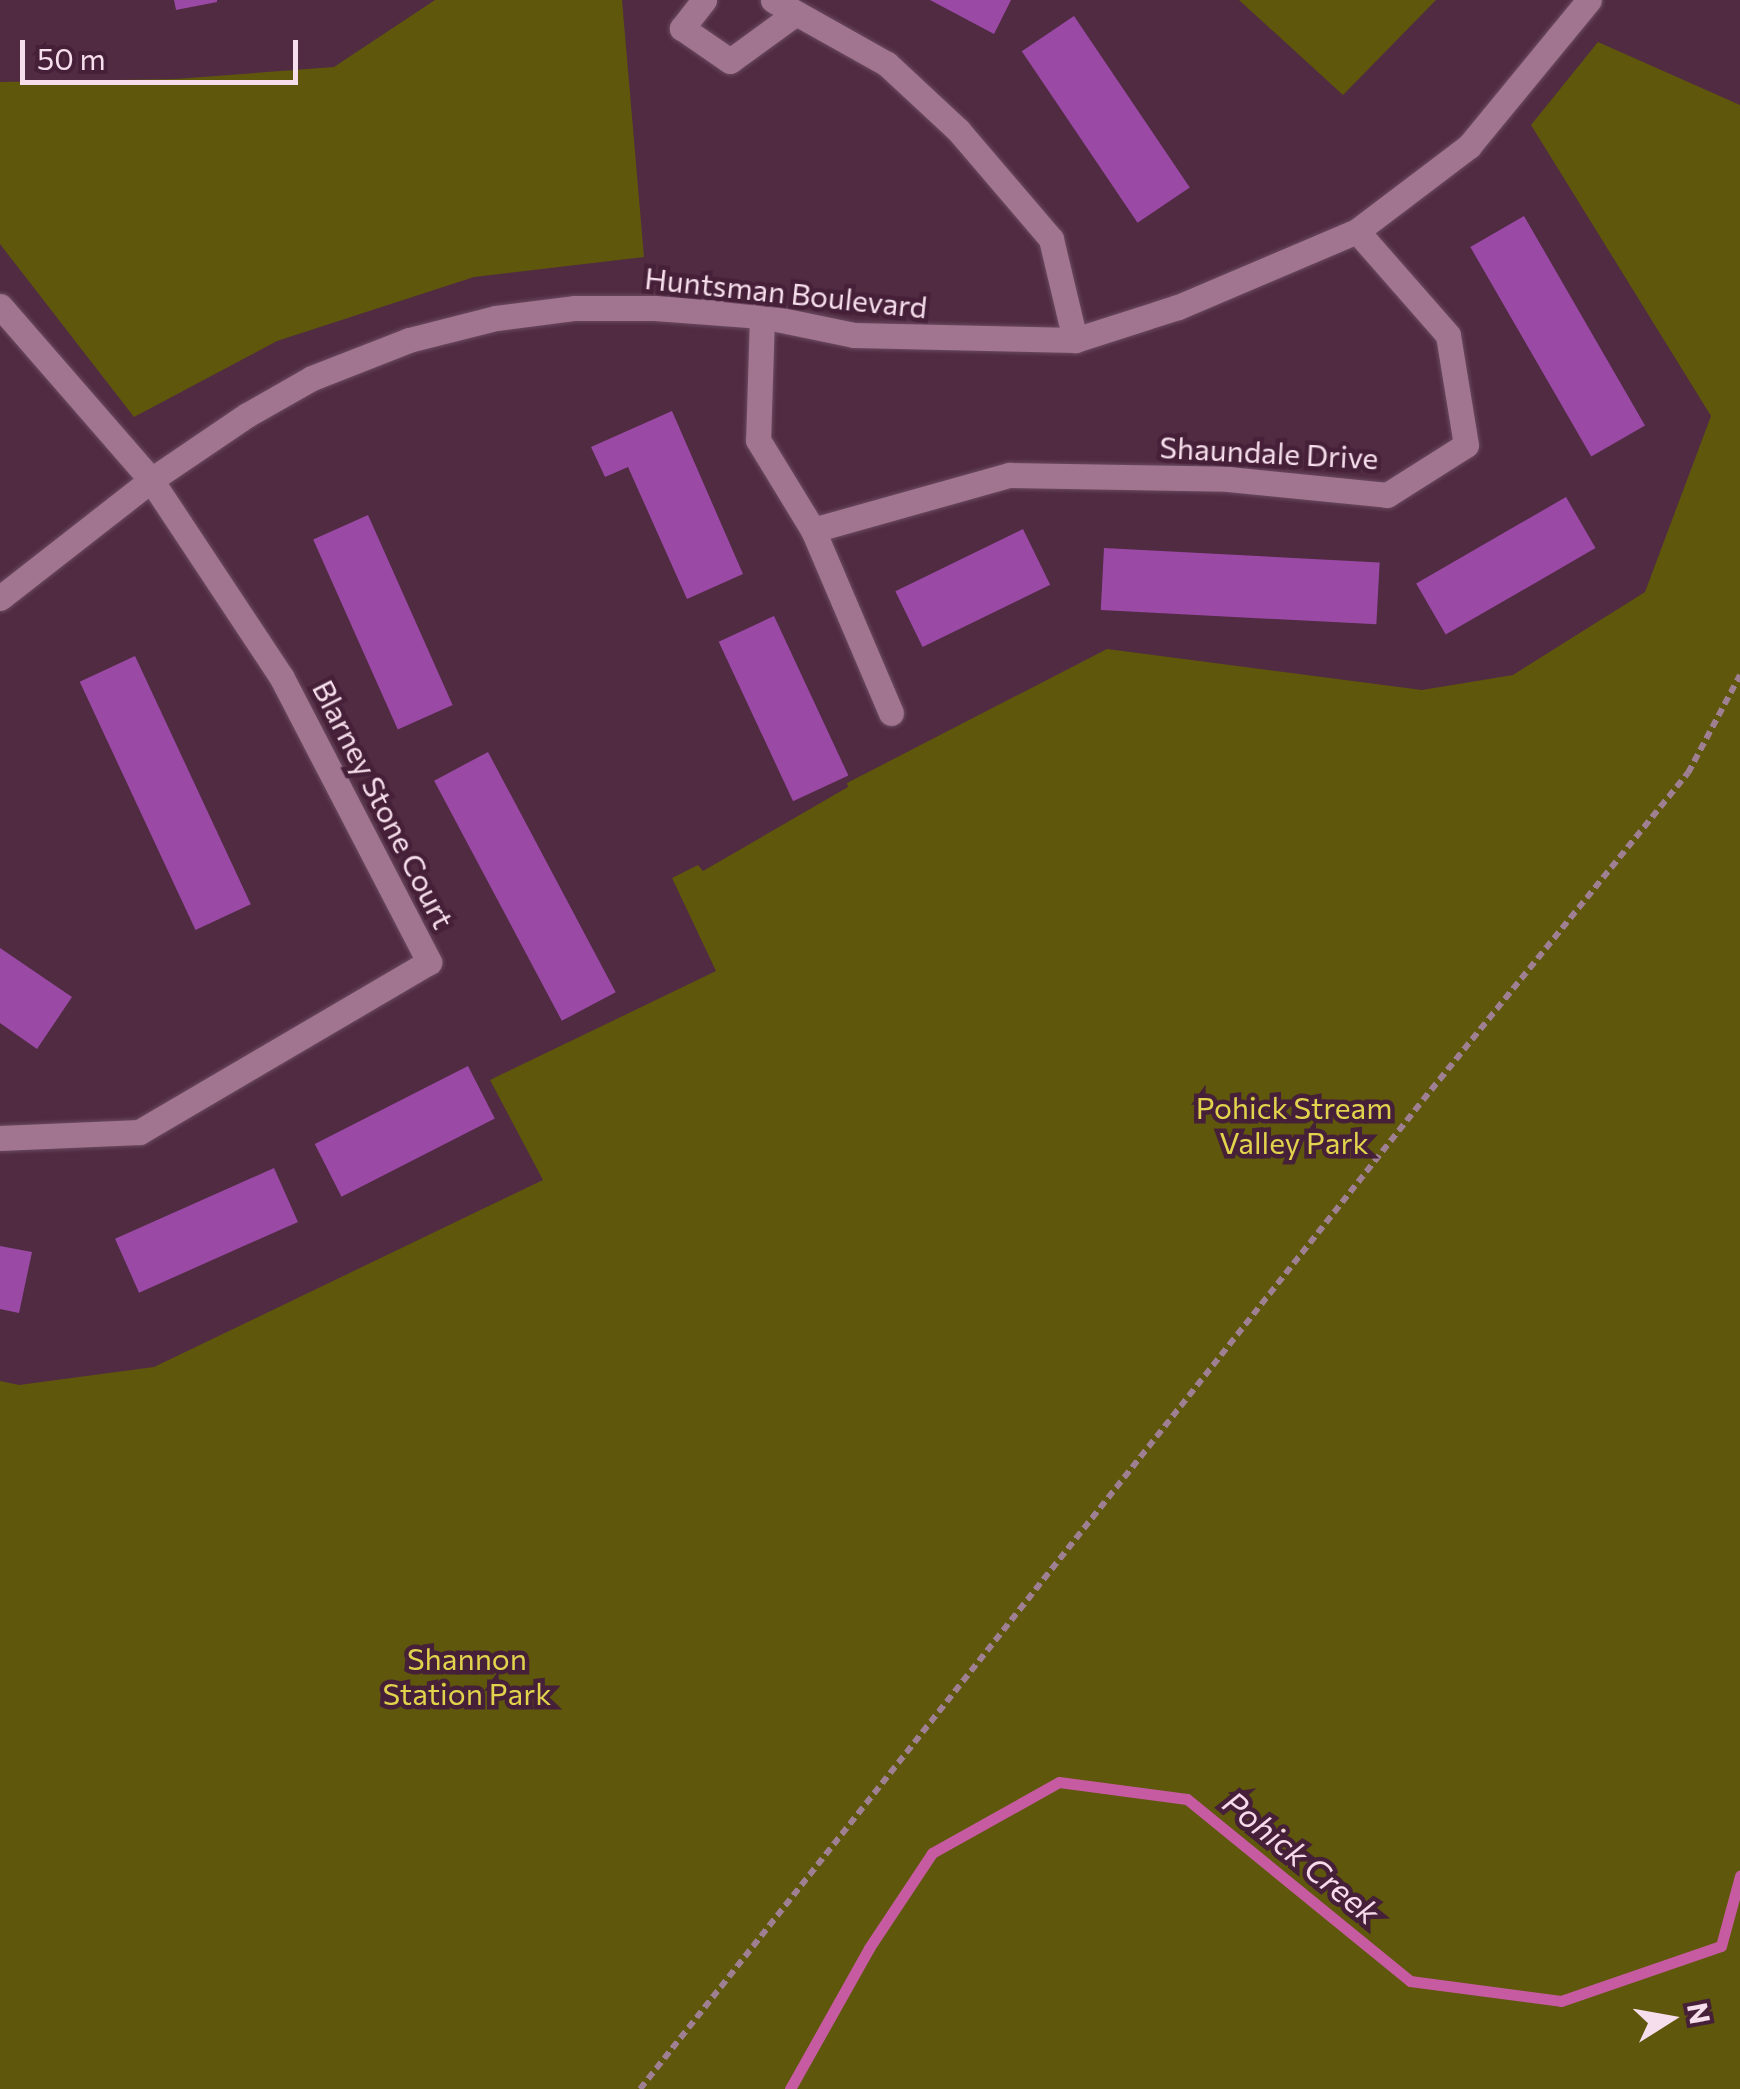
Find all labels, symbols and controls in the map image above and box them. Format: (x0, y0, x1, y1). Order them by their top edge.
scale bar (25, 20, 302, 82)
text: 50 m (37, 39, 106, 76)
street label: Huntsman Boulevard (643, 259, 929, 325)
street label: Shaundale Drive (1159, 428, 1379, 476)
street label: Blarney Stone Court (306, 674, 462, 934)
park label: Pohick Stream Valley Park (1196, 1089, 1392, 1160)
park label: Shannon Station Park (383, 1640, 551, 1710)
water label: Pohick Creek (1216, 1782, 1388, 1932)
north arrow (1620, 1969, 1720, 2069)
text: N (1681, 2000, 1718, 2027)

